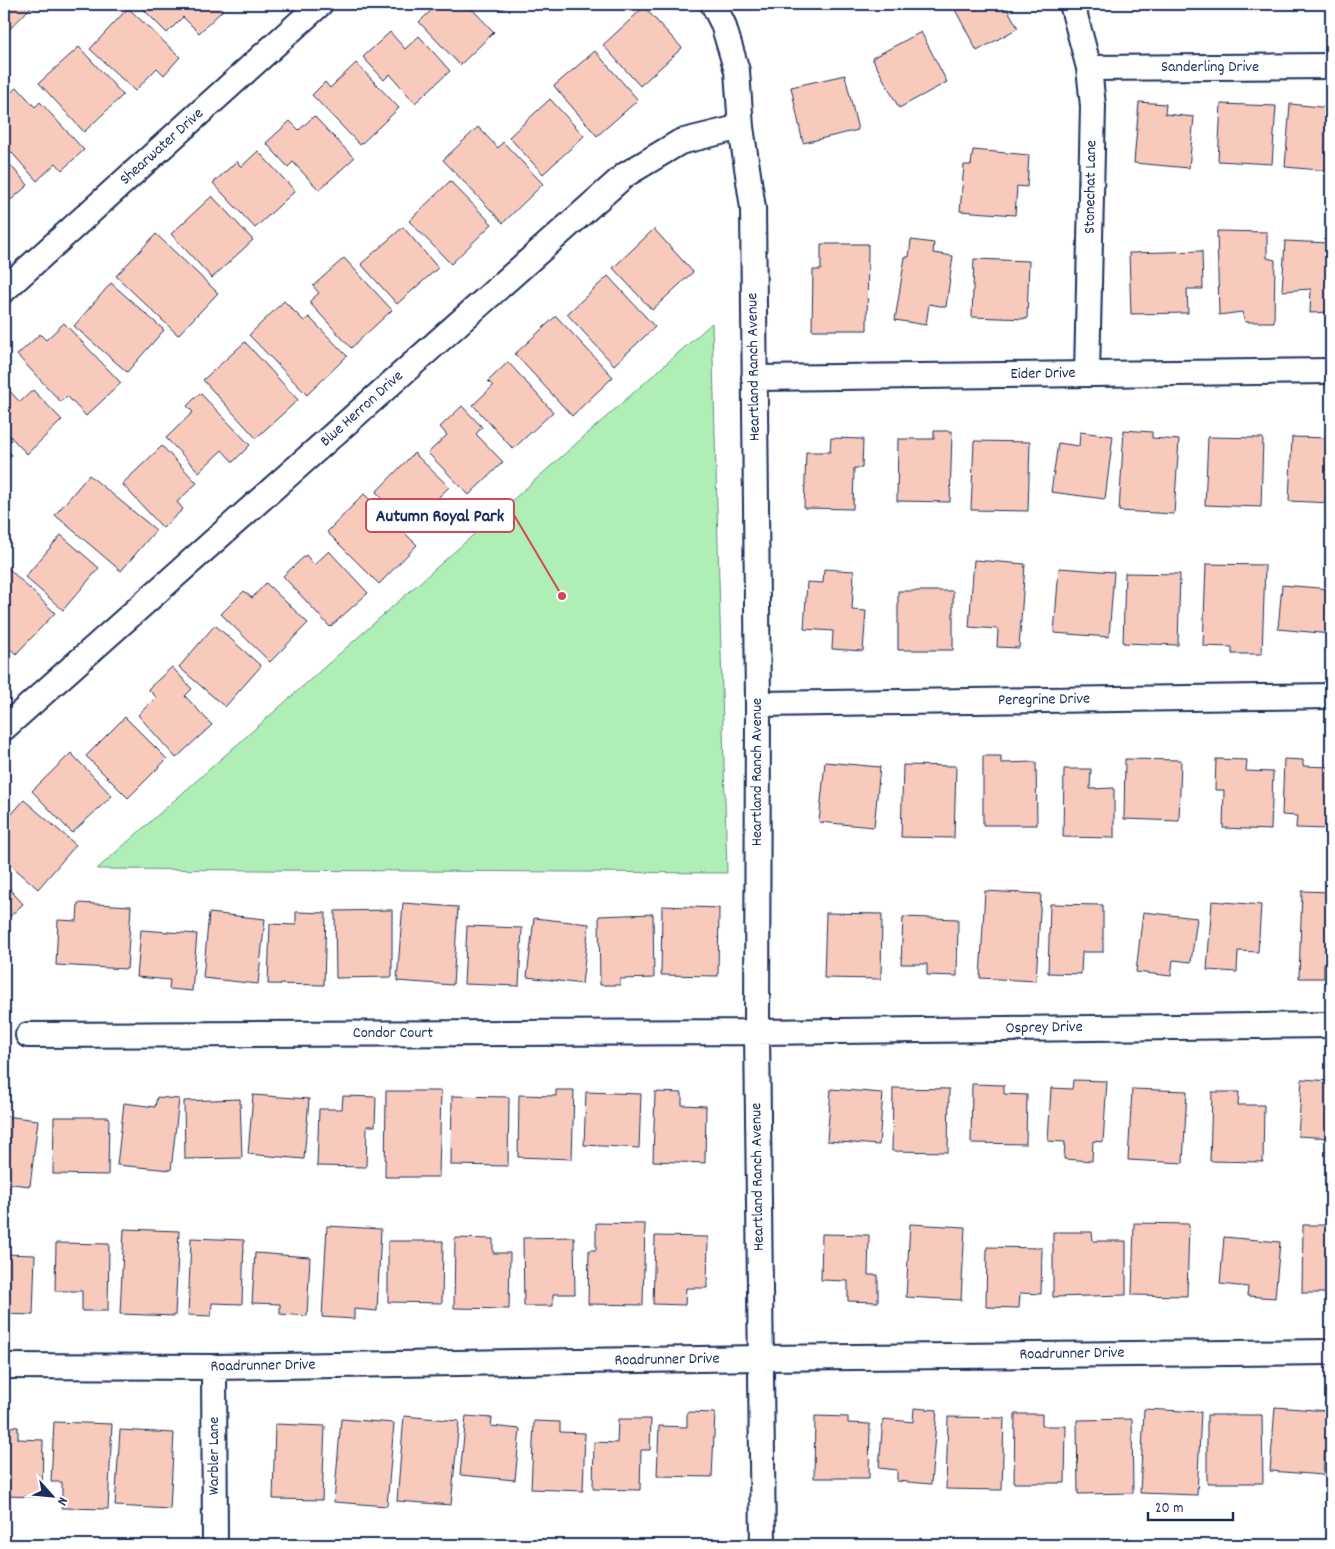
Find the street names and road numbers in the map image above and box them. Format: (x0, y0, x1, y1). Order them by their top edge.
street label: Sanderling Drive (1161, 56, 1259, 79)
street label: Shearwater Drive (115, 103, 209, 191)
street label: Stonechat Lane (1079, 140, 1103, 234)
street label: Heartland Ranch Avenue (741, 293, 767, 441)
street label: Eider Drive (1010, 362, 1076, 386)
street label: Blue Herron Drive (315, 365, 409, 453)
street label: Peregrine Drive (998, 688, 1090, 712)
street label: Heartland Ranch Avenue (746, 698, 769, 846)
street label: Osprey Drive (1005, 1016, 1083, 1040)
street label: Condor Court (353, 1022, 433, 1045)
street label: Heartland Ranch Avenue (745, 1103, 771, 1251)
street label: Roadrunner Drive (1019, 1342, 1125, 1366)
street label: Roadrunner Drive (614, 1348, 720, 1372)
street label: Roadrunner Drive (210, 1354, 316, 1378)
street label: Warbler Lane (203, 1417, 226, 1495)

